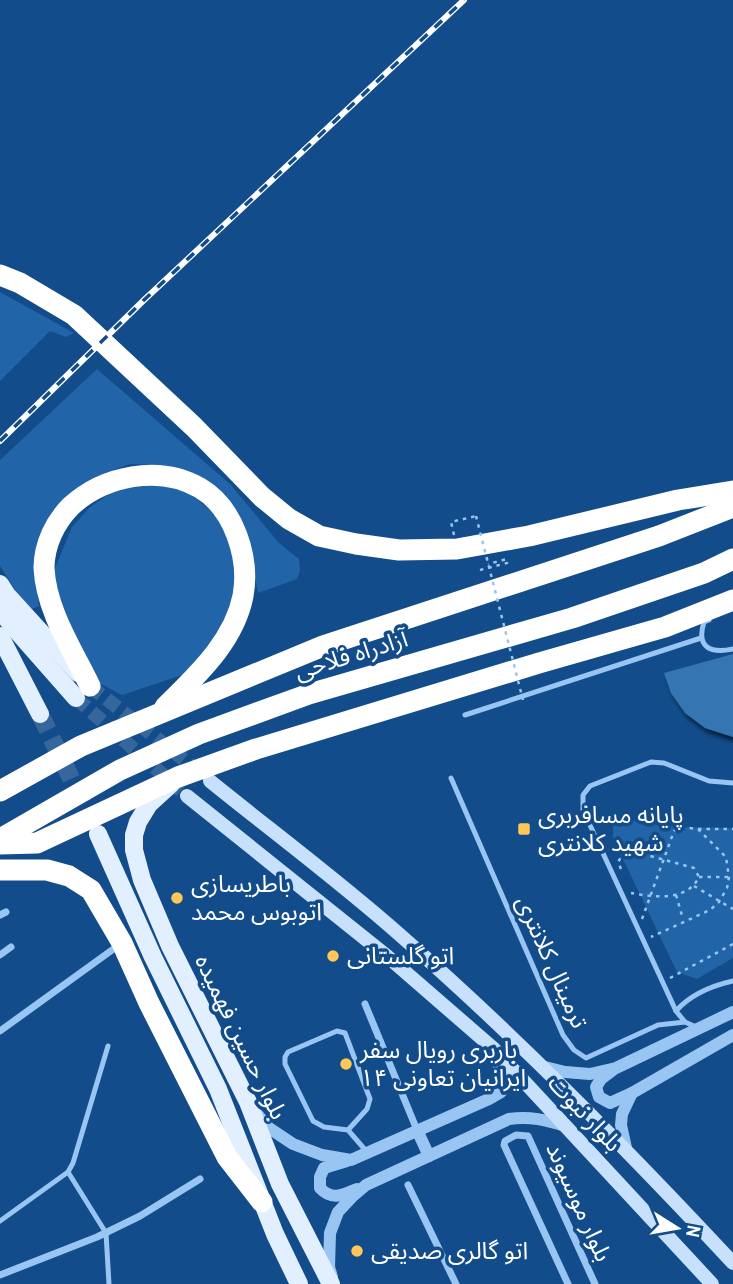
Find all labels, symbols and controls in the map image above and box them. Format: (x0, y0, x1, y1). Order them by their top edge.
street label: آزادراه فلاحی (290, 621, 412, 686)
place label: پایانه مسافربری شهید کلانتری (538, 798, 684, 858)
marker: پایانه مسافربری شهید کلانتری (516, 821, 532, 837)
place label: باطریسازی اتوبوس محمد (191, 867, 322, 927)
marker: باطریسازی اتوبوس محمد (169, 890, 185, 906)
street label: ترمینال کلانتری (509, 890, 596, 1033)
place label: اتو گلستانی (347, 939, 454, 971)
marker: اتو گلستانی (325, 948, 341, 964)
street label: بلوار حسین فهمیده (188, 949, 296, 1124)
place label: باربری رویال سفر ایرانیان تعاونی ۱۴ (359, 1033, 526, 1093)
marker: باربری رویال سفر ایرانیان تعاونی ۱۴ (338, 1056, 354, 1072)
street label: بلوار نبوت (542, 1067, 630, 1158)
street label: بلوار موسیوند (539, 1137, 620, 1266)
north arrow (642, 1193, 712, 1263)
text: N (680, 1223, 708, 1239)
place label: اتو گالری صدیقی (371, 1234, 528, 1266)
marker: اتو گالری صدیقی (349, 1243, 365, 1259)

